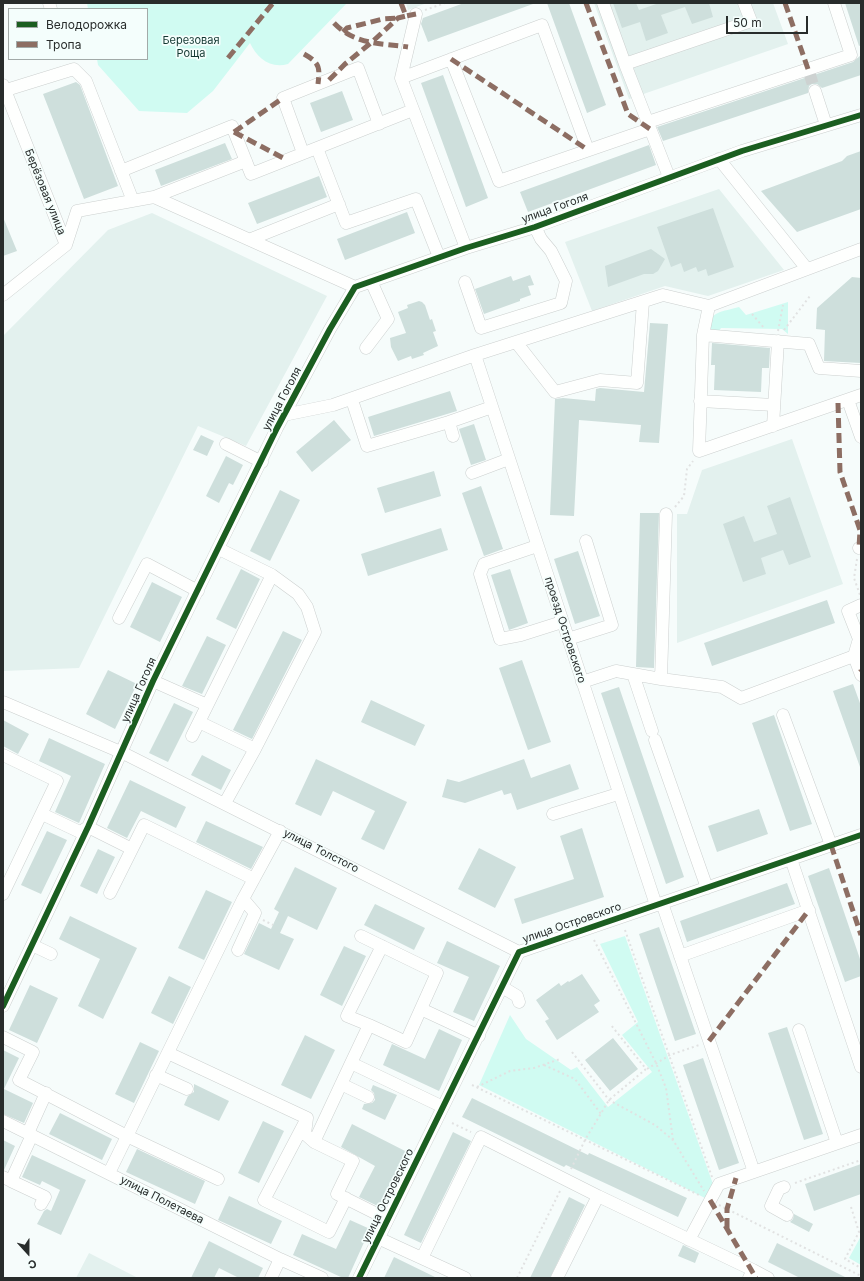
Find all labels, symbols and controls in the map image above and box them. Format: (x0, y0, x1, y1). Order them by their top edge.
legend (8, 8, 148, 60)
scale bar (728, 8, 810, 34)
text: 50 m (733, 15, 762, 30)
text: Велодорожка (46, 17, 127, 32)
park label: Березовая Роща (162, 34, 220, 60)
text: Тропа (46, 37, 81, 52)
street label: Берёзовая улица (22, 147, 68, 237)
street label: улица Гоголя (520, 190, 590, 226)
street label: улица Гоголя (260, 365, 304, 433)
street label: проезд Островского (542, 575, 588, 685)
street label: улица Гоголя (119, 655, 159, 725)
street label: улица Толстого (281, 826, 361, 876)
street label: улица Островского (521, 900, 623, 946)
street label: улица Островского (359, 1147, 417, 1245)
street label: улица Полетаева (118, 1173, 206, 1227)
north arrow (8, 1233, 48, 1273)
text: С (26, 1256, 39, 1272)

